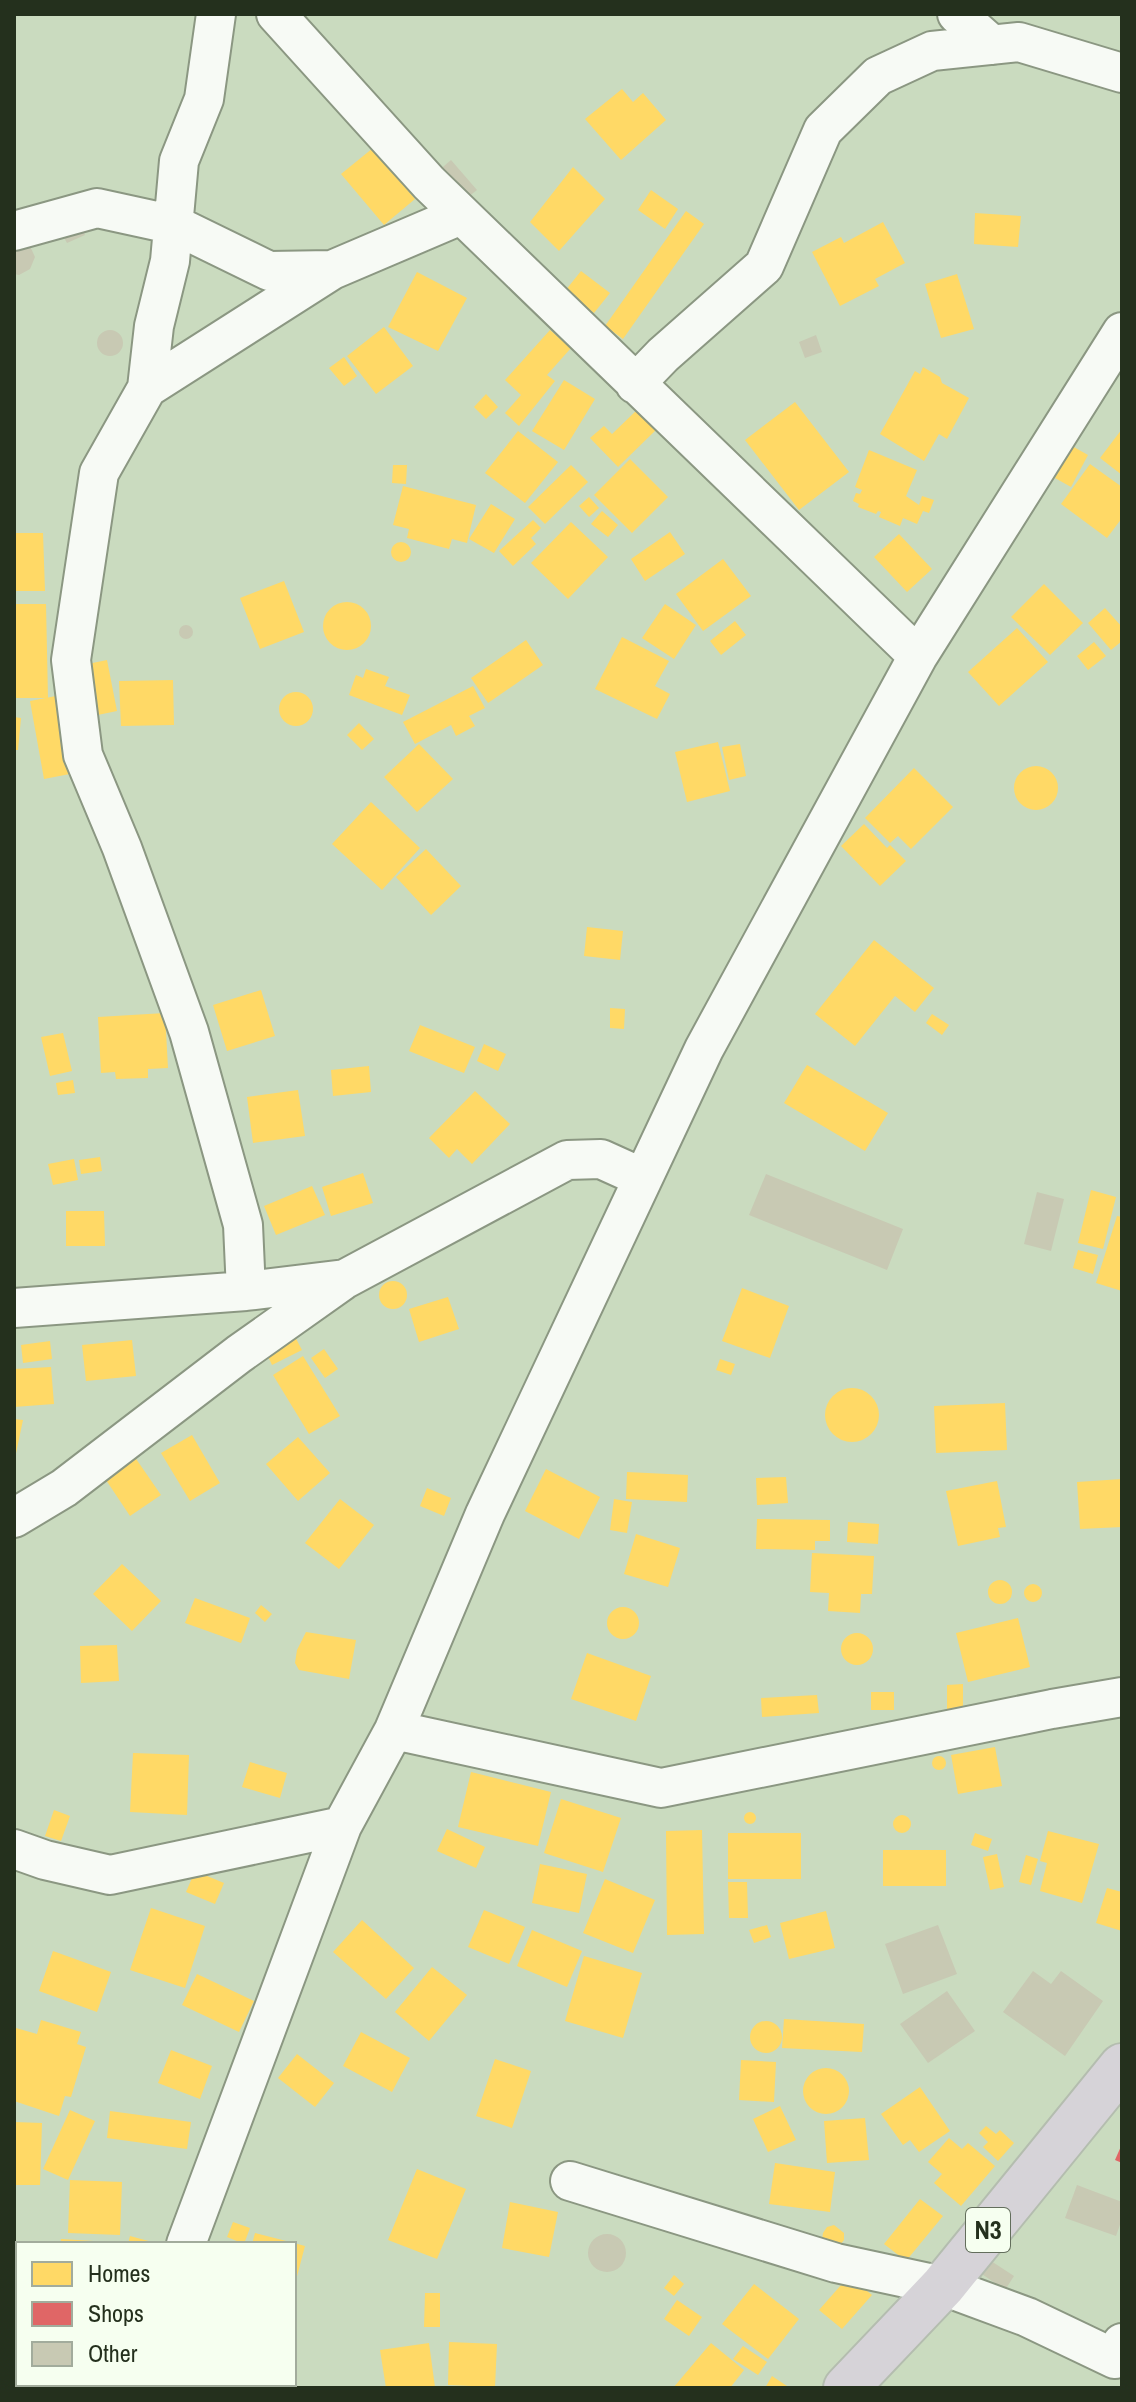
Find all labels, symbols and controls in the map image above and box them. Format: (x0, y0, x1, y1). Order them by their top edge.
road number: N3 (966, 2208, 1010, 2252)
legend (16, 2242, 296, 2386)
text: Homes (88, 2257, 150, 2289)
text: Shops (88, 2297, 144, 2329)
text: Other (88, 2337, 138, 2369)

